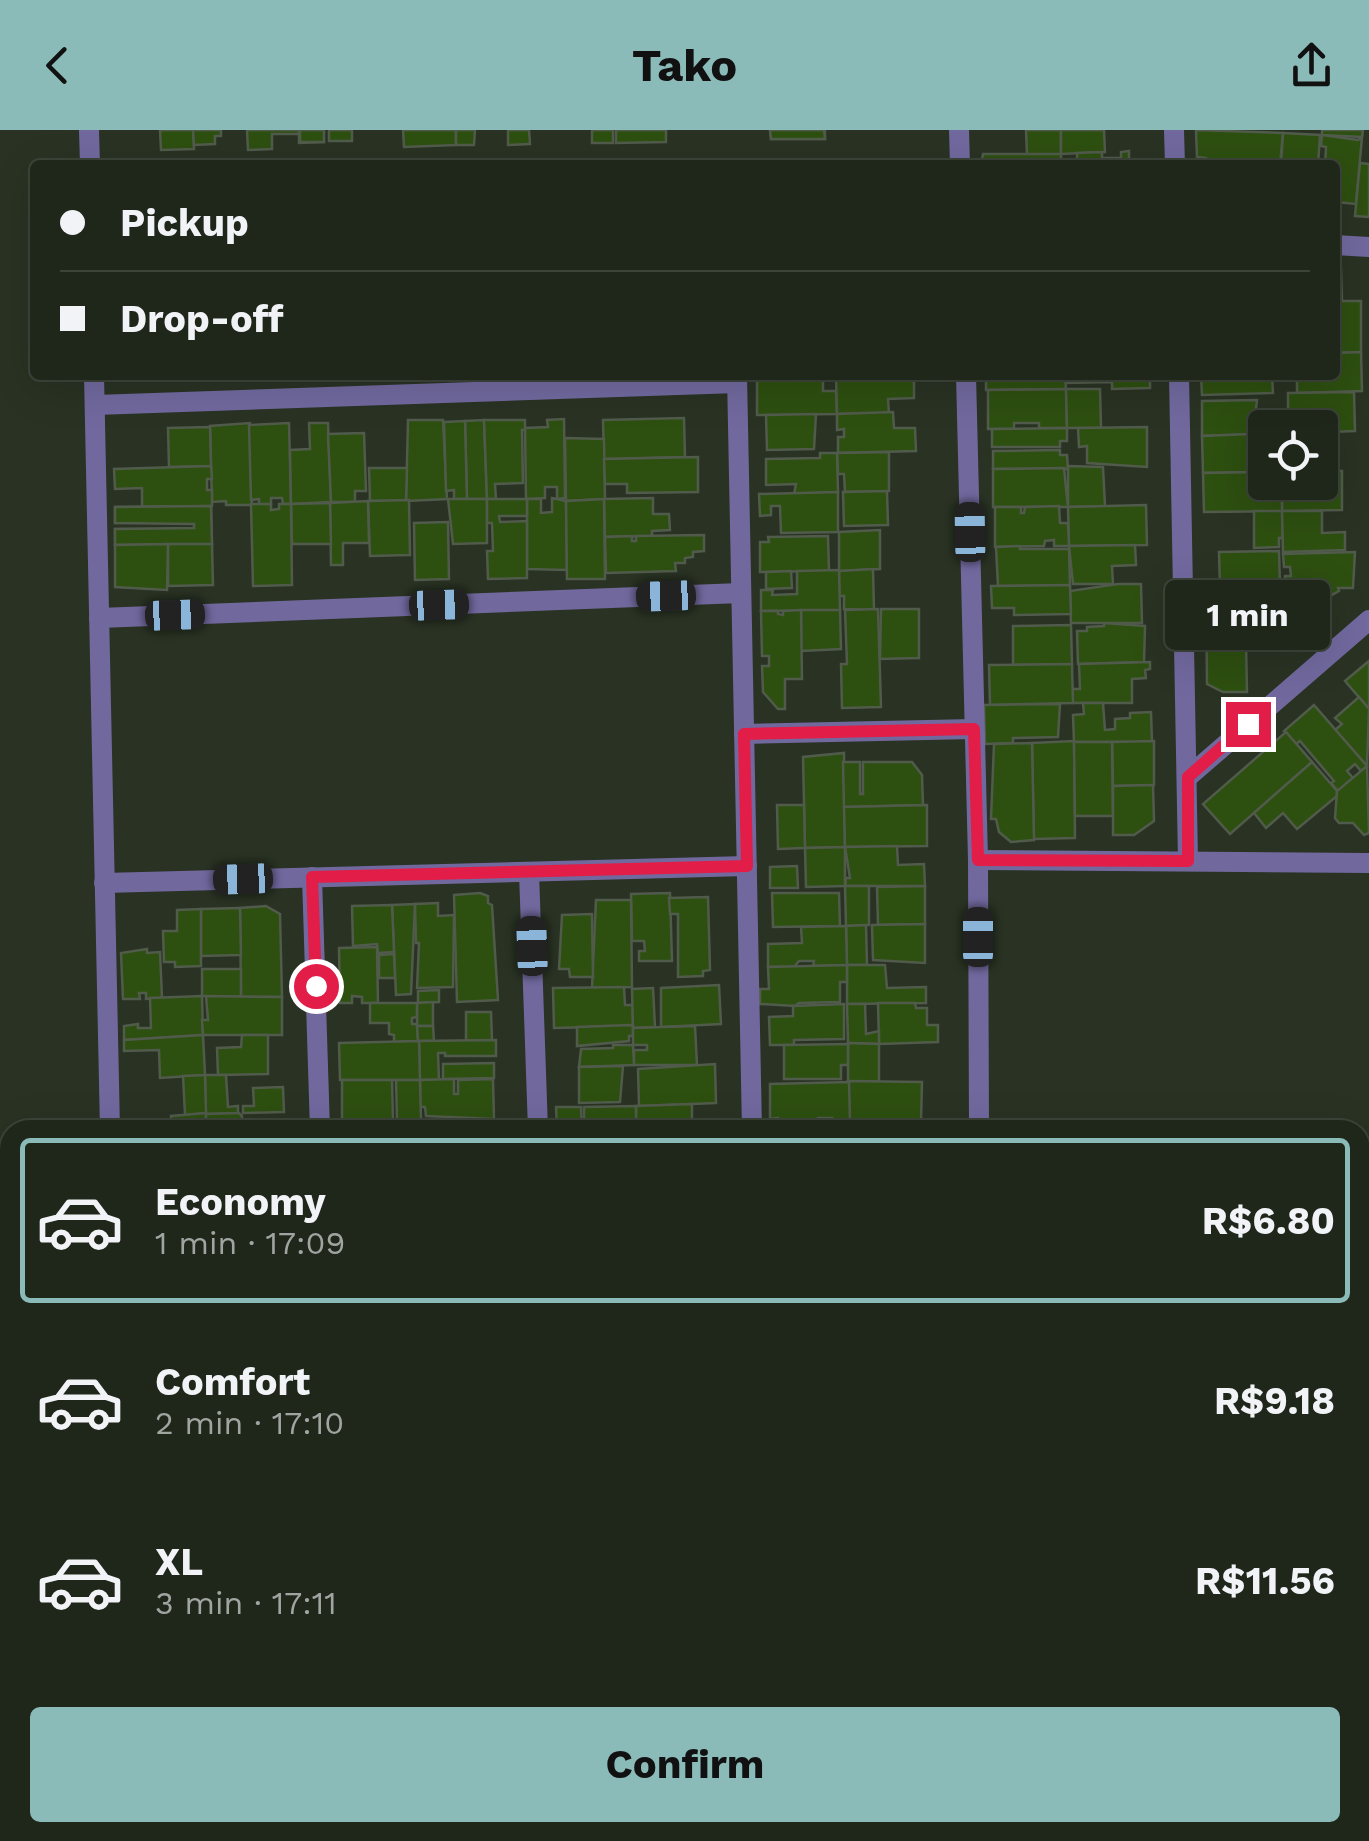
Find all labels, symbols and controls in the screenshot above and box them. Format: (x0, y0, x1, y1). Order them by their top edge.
icon: back (30, 38, 85, 93)
icon: share (1284, 38, 1339, 93)
text: Tako (632, 39, 737, 92)
text: Pickup (120, 201, 249, 245)
text: Drop-off (120, 297, 284, 341)
map controls (1248, 410, 1338, 500)
button: locate (1248, 410, 1338, 500)
car (954, 502, 986, 562)
callout: 1 min (1166, 579, 1330, 649)
car (635, 580, 697, 612)
car (408, 589, 470, 621)
text: 1 min (1206, 596, 1289, 634)
car (144, 599, 206, 631)
route end (1226, 702, 1271, 747)
car (212, 863, 274, 895)
car (963, 907, 993, 967)
car (516, 915, 548, 977)
route start (294, 964, 339, 1009)
icon: car (35, 1176, 125, 1266)
text: Economy (155, 1180, 326, 1224)
text: R$6.80 (1202, 1199, 1335, 1243)
text: 1 min · 17:09 (155, 1224, 345, 1262)
icon: car (35, 1356, 125, 1446)
text: Comfort (155, 1360, 310, 1404)
text: R$9.18 (1214, 1379, 1335, 1423)
text: 2 min · 17:10 (155, 1404, 344, 1442)
icon: car (35, 1536, 125, 1626)
text: XL (155, 1540, 203, 1584)
text: R$11.56 (1195, 1559, 1335, 1603)
text: 3 min · 17:11 (155, 1584, 337, 1622)
button: Confirm (30, 1707, 1340, 1822)

